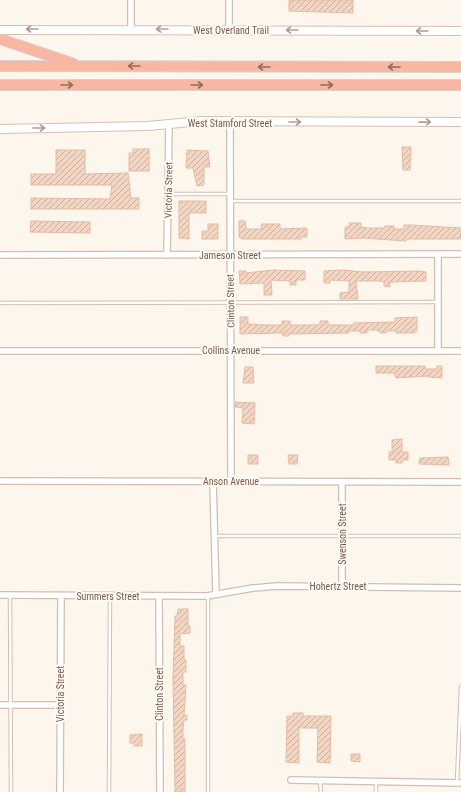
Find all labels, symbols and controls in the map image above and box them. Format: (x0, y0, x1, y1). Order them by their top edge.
one-way arrow (156, 25, 169, 33)
street label: West Overland Trail (193, 25, 269, 36)
one-way arrow (26, 26, 39, 33)
one-way arrow (286, 26, 299, 34)
one-way arrow (416, 27, 429, 35)
one-way arrow (128, 62, 141, 70)
one-way arrow (258, 63, 271, 70)
one-way arrow (388, 63, 401, 71)
one-way arrow (60, 81, 73, 89)
one-way arrow (190, 81, 203, 89)
one-way arrow (320, 81, 333, 89)
street label: West Stamford Street (188, 118, 272, 129)
one-way arrow (288, 118, 301, 126)
one-way arrow (418, 118, 431, 126)
one-way arrow (32, 124, 45, 132)
street label: Victoria Street (163, 162, 174, 218)
street label: Jameson Street (199, 250, 261, 261)
street label: Clinton Street (225, 274, 236, 328)
street label: Collins Avenue (202, 345, 260, 356)
street label: Anson Avenue (203, 476, 259, 487)
street label: Swenson Street (337, 503, 348, 565)
street label: Hohertz Street (309, 581, 367, 592)
street label: Summers Street (76, 591, 140, 602)
street label: Victoria Street (55, 666, 66, 722)
street label: Clinton Street (154, 667, 165, 721)

